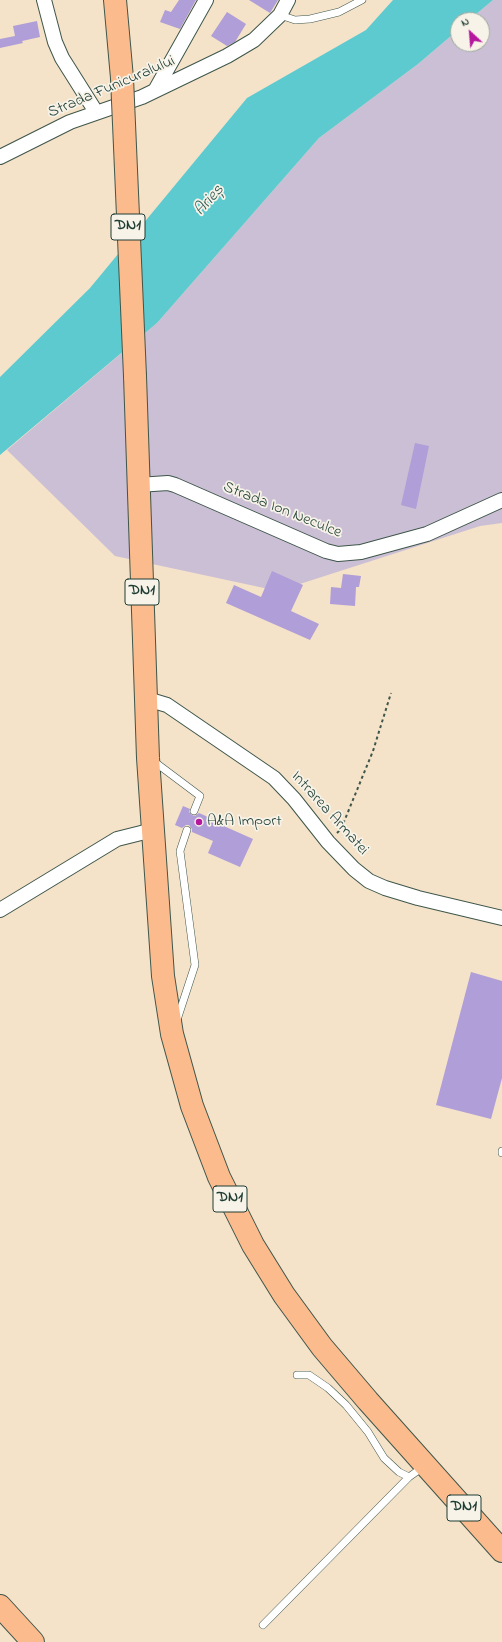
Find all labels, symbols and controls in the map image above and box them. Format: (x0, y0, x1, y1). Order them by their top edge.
north arrow (450, 12, 490, 52)
text: N (458, 13, 472, 31)
street label: Strada Funicuralului (46, 53, 178, 123)
water label: Arieș (191, 181, 229, 221)
road number: DN1 (111, 214, 145, 240)
street label: Strada Ion Neculce (220, 479, 344, 543)
road number: DN1 (125, 579, 159, 605)
street label: Intrarea Armatei (286, 768, 372, 860)
place label: A&A Import (207, 812, 282, 832)
marker: A&A Import (194, 817, 204, 827)
road number: DN1 (213, 1186, 247, 1212)
road number: DN1 (447, 1495, 481, 1521)

